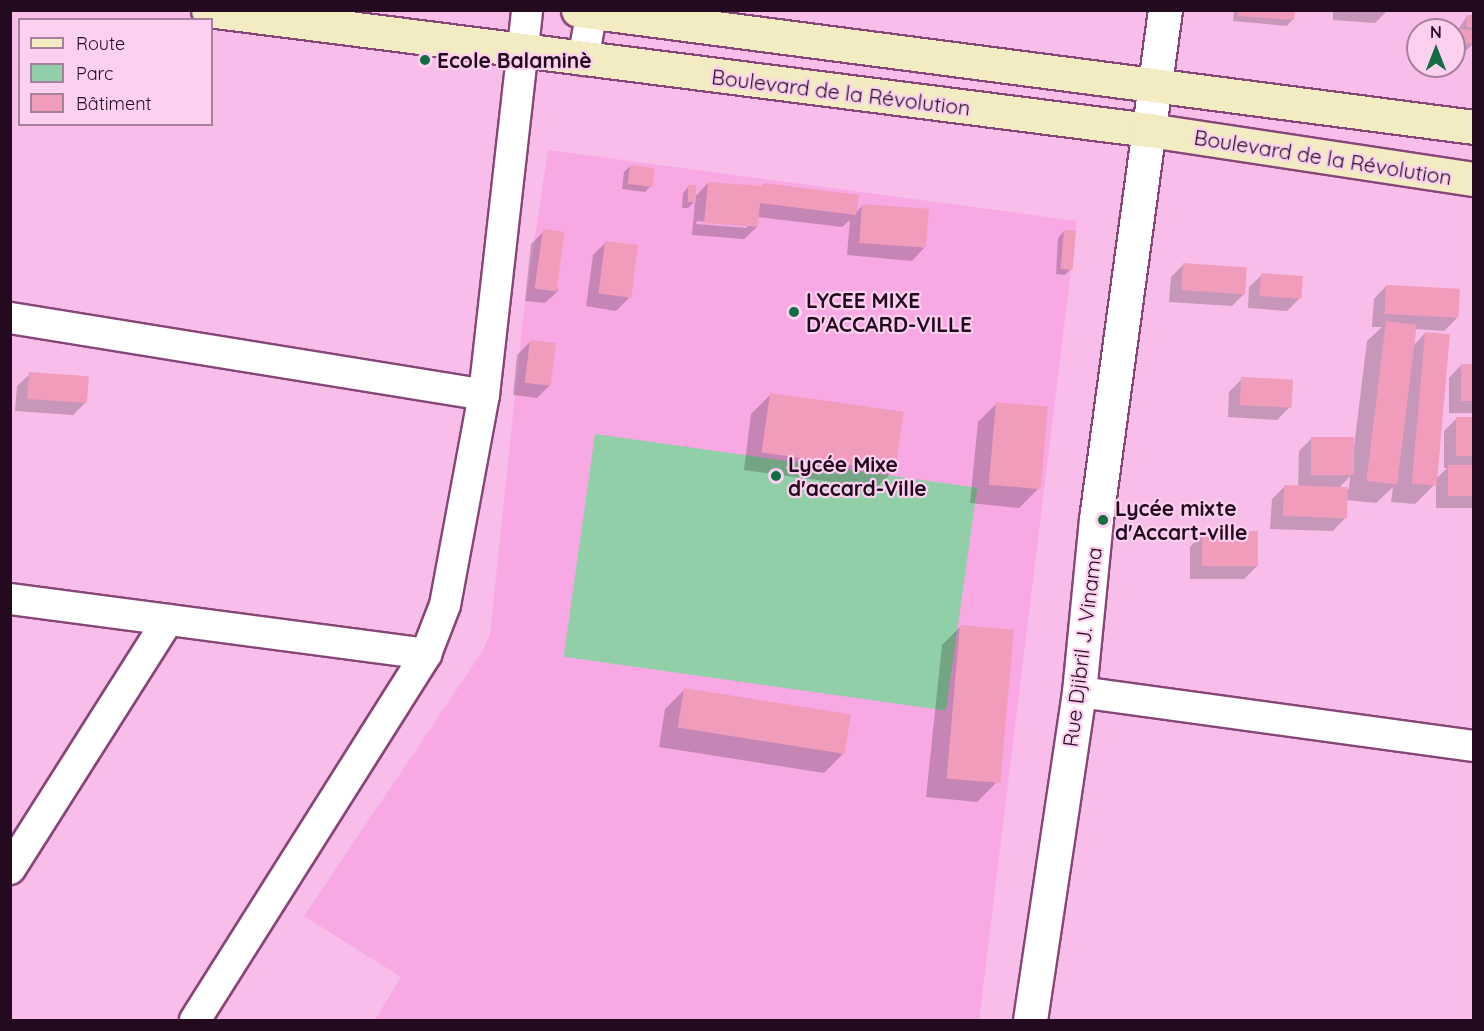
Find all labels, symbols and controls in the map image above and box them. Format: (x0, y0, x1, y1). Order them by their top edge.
legend (18, 18, 213, 126)
north arrow (1406, 18, 1466, 78)
text: N (1430, 22, 1442, 42)
text: Route (76, 32, 125, 55)
place label: Ecole Balaminè (437, 47, 592, 73)
marker: Ecole Balaminè (418, 53, 432, 67)
text: Parc (76, 62, 113, 85)
street label: Boulevard de la Révolution (710, 64, 972, 120)
text: Bâtiment (76, 92, 152, 115)
street label: Boulevard de la Révolution (1192, 124, 1454, 190)
place label: LYCEE MIXE D'ACCARD-VILLE (806, 287, 972, 337)
marker: LYCEE MIXE D'ACCARD-VILLE (787, 305, 801, 319)
place label: Lycée Mixe d'accard-Ville (788, 451, 927, 501)
marker: Lycée Mixe d'accard-Ville (769, 469, 783, 483)
place label: Lycée mixte d'Accart-ville (1115, 495, 1247, 545)
marker: Lycée mixte d'Accart-ville (1096, 513, 1110, 527)
street label: Rue Djibril J. Vinama (1057, 546, 1107, 748)

